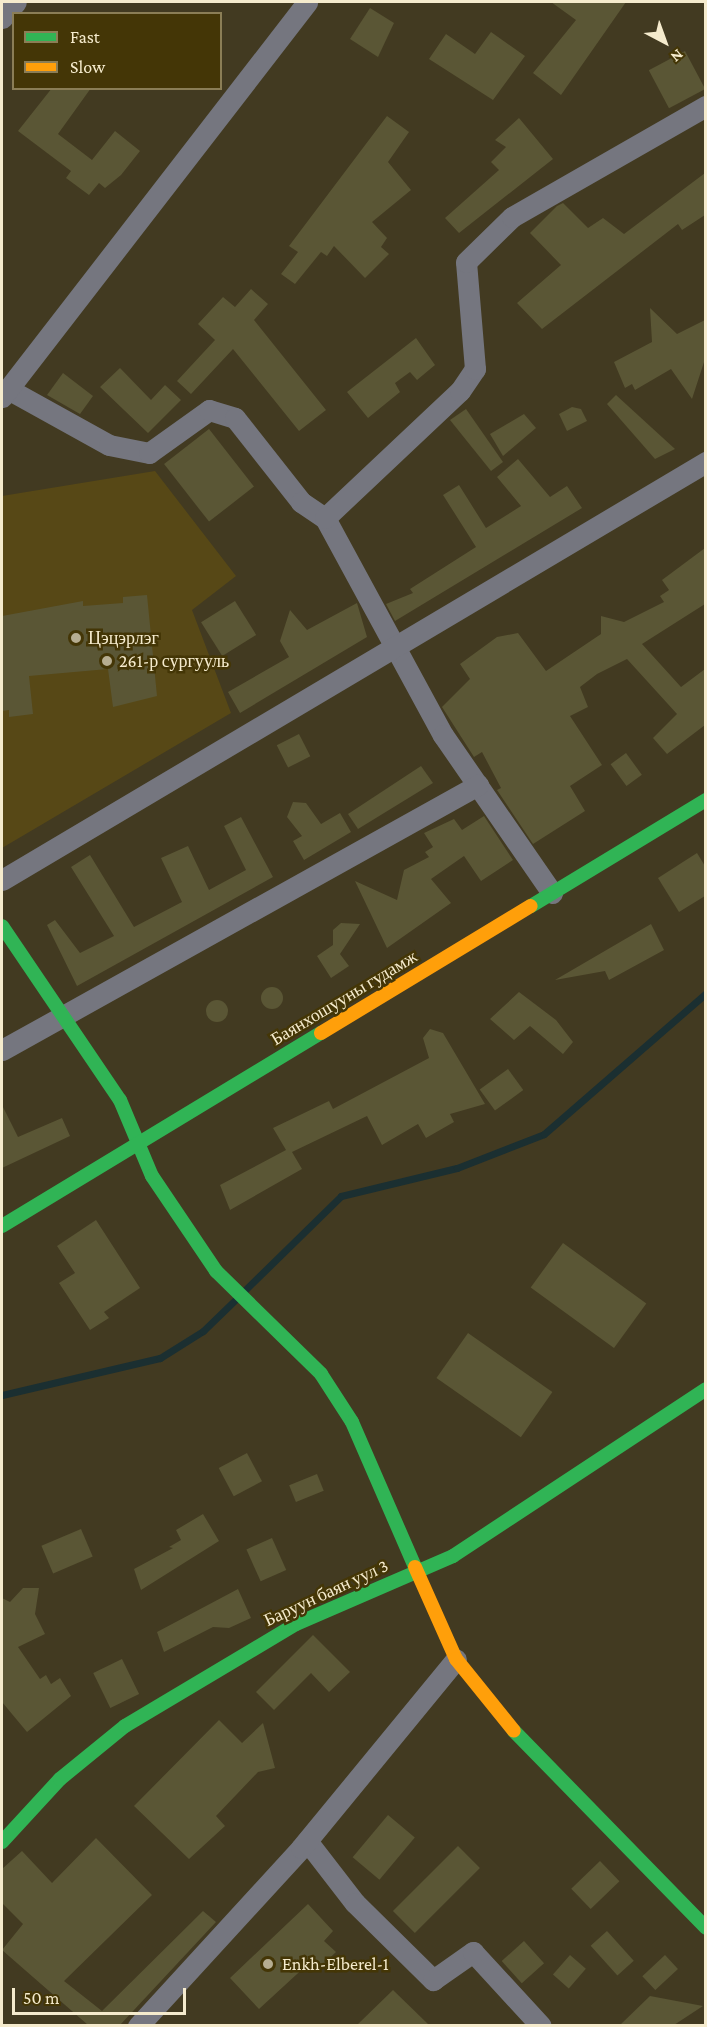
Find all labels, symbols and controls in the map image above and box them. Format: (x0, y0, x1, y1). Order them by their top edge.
legend (12, 12, 222, 90)
north arrow (635, 12, 695, 72)
text: Fast (70, 27, 100, 47)
text: N (667, 46, 687, 66)
text: Slow (70, 57, 105, 77)
place label: Цэцэрлэг (88, 627, 159, 649)
marker: Цэцэрлэг (69, 631, 83, 645)
place label: 261-р сургууль (119, 650, 229, 672)
marker: 261-р сургууль (100, 654, 114, 668)
street label: Баянхошууны гудамж (267, 946, 421, 1050)
street label: Баруун баян уул 3 (260, 1555, 392, 1631)
place label: Enkh-Elberel-1 (282, 1953, 389, 1975)
marker: Enkh-Elberel-1 (259, 1955, 277, 1973)
scale bar (15, 1976, 189, 2014)
text: 50 m (23, 1988, 60, 2008)

